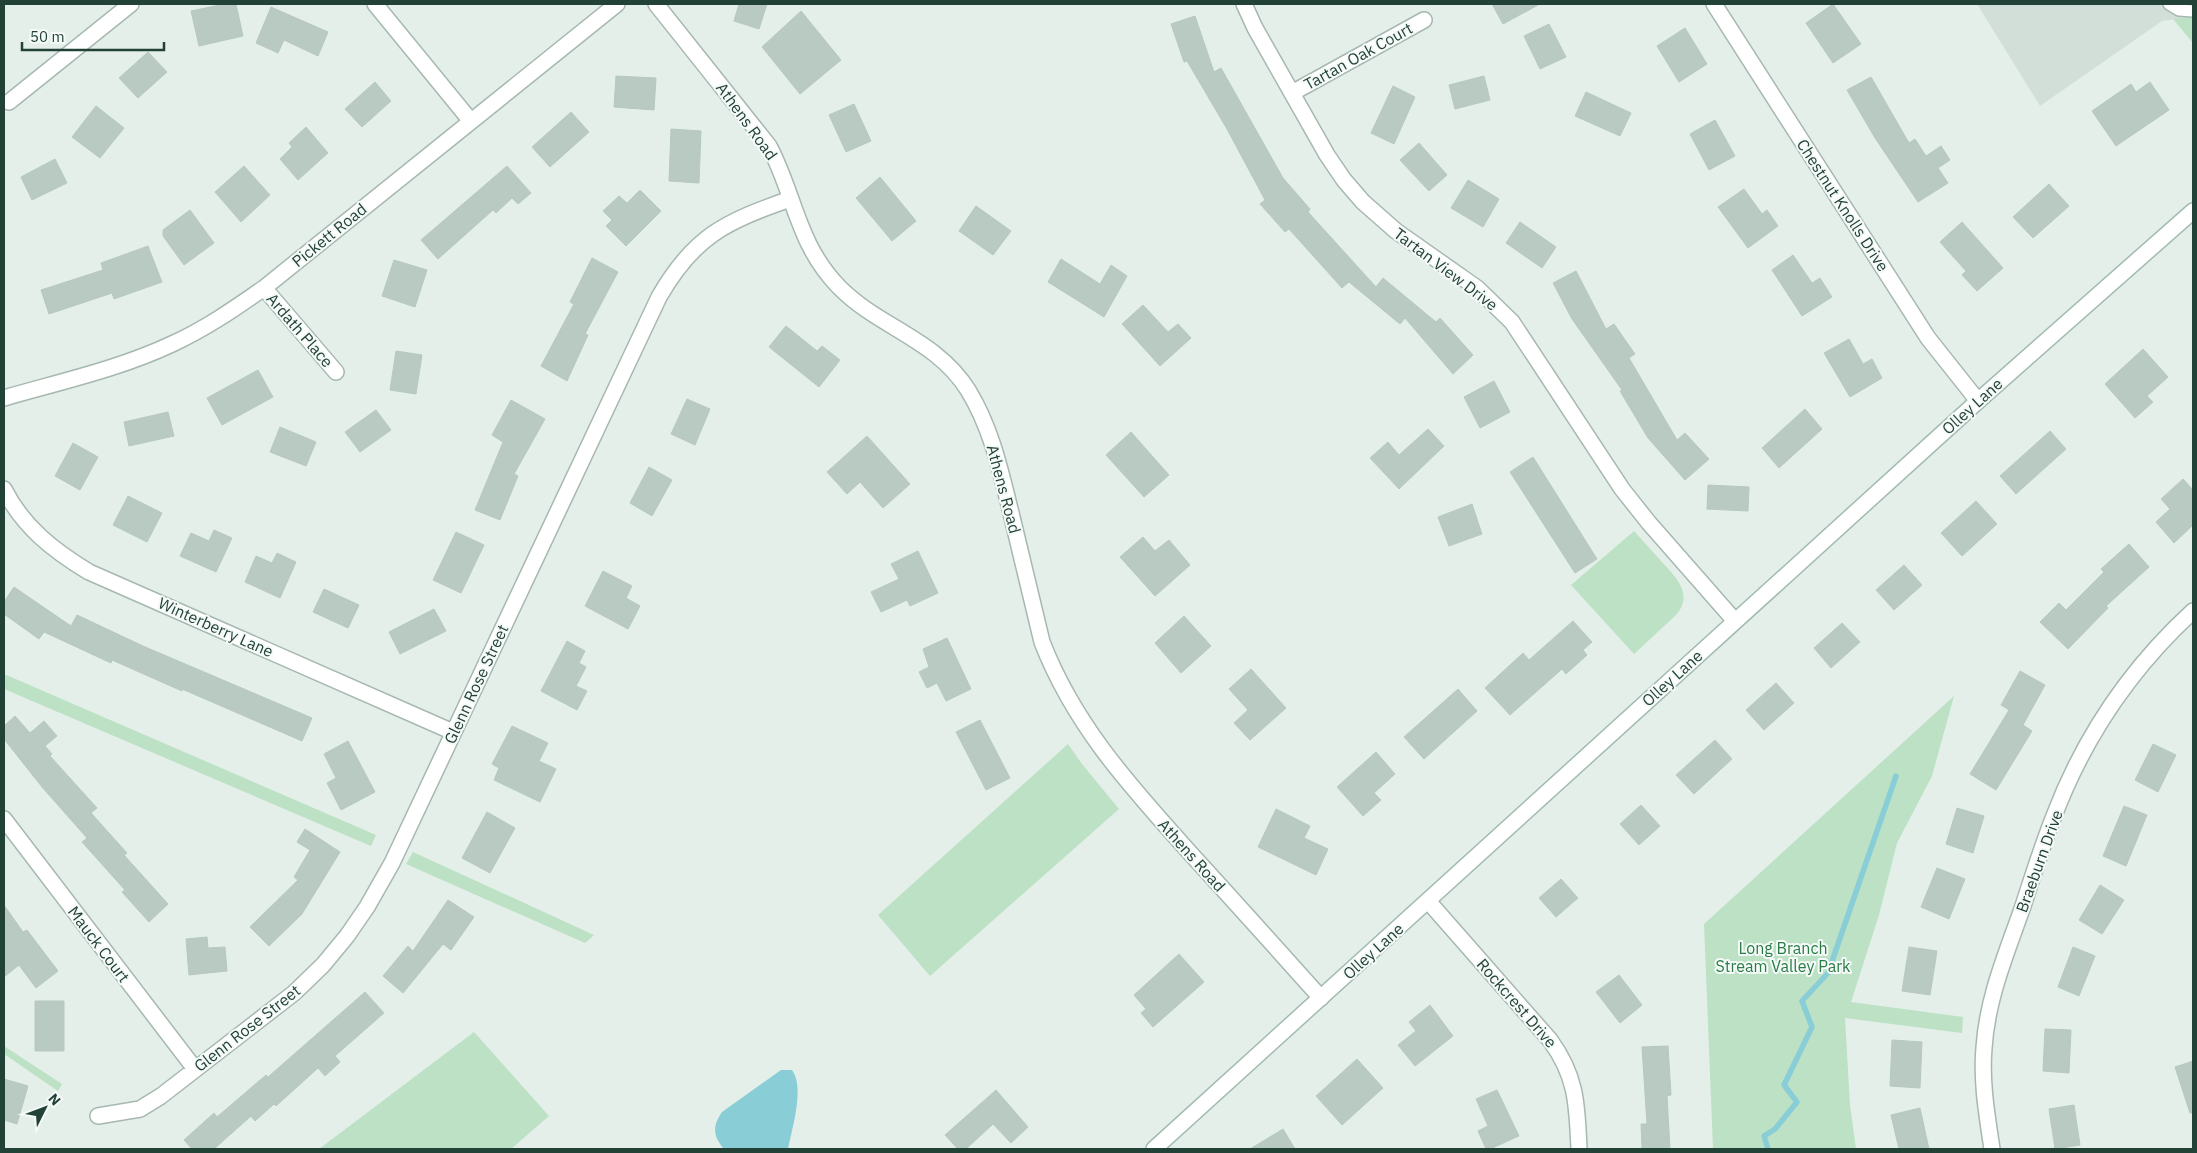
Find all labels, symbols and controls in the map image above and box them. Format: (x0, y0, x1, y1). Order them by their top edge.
street label: Tartan Oak Court (1300, 18, 1416, 94)
scale bar (22, 20, 165, 52)
text: 50 m (30, 27, 65, 46)
street label: Athens Road (712, 78, 782, 164)
street label: Chestnut Knolls Drive (1793, 135, 1893, 275)
street label: Pickett Road (288, 199, 370, 271)
street label: Tartan View Drive (1390, 223, 1502, 315)
street label: Ardath Place (262, 289, 338, 371)
street label: Olley Lane (1937, 373, 2007, 438)
street label: Athens Road (983, 442, 1025, 536)
street label: Winterberry Lane (155, 593, 277, 661)
street label: Glenn Rose Street (440, 621, 512, 747)
street label: Olley Lane (1637, 645, 1707, 710)
street label: Braeburn Drive (2011, 807, 2067, 915)
street label: Athens Road (1154, 814, 1230, 896)
street label: Mauck Court (64, 902, 134, 986)
street label: Olley Lane (1338, 918, 1408, 983)
park label: Long Branch Stream Valley Park (1715, 938, 1851, 976)
street label: Rockcrest Drive (1473, 954, 1561, 1052)
street label: Glenn Rose Street (190, 980, 304, 1076)
north arrow (20, 1083, 70, 1133)
text: N (45, 1090, 65, 1109)

